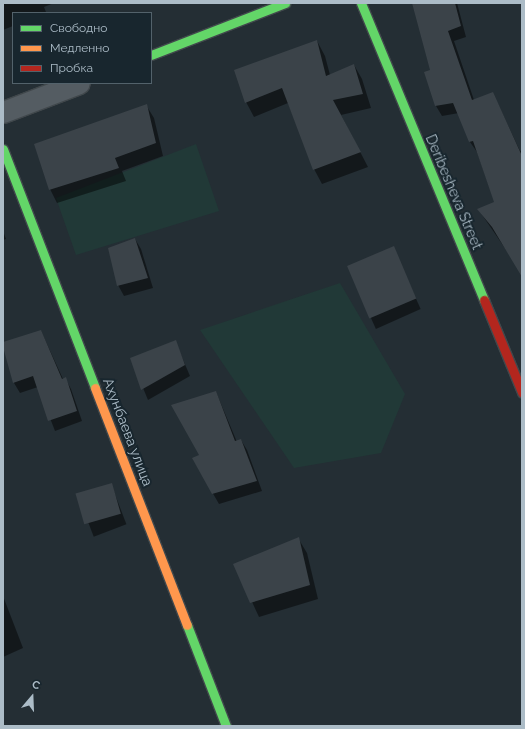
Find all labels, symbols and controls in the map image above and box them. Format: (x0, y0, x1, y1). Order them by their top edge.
legend (12, 12, 152, 84)
text: Свободно (50, 21, 107, 35)
text: Медленно (50, 41, 109, 55)
text: Пробка (50, 61, 93, 75)
street label: Deribesheva Street (422, 132, 486, 252)
street label: Ахунбаева улица (100, 375, 156, 489)
north arrow (12, 677, 52, 717)
text: С (30, 678, 42, 693)

